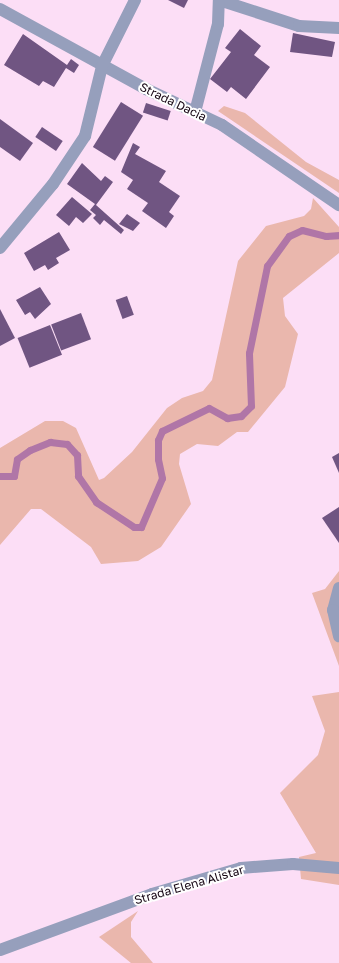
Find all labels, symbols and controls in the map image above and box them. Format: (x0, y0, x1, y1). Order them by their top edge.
street label: Strada Dacia (137, 80, 209, 124)
street label: Strada Elena Alistar (133, 862, 245, 908)

